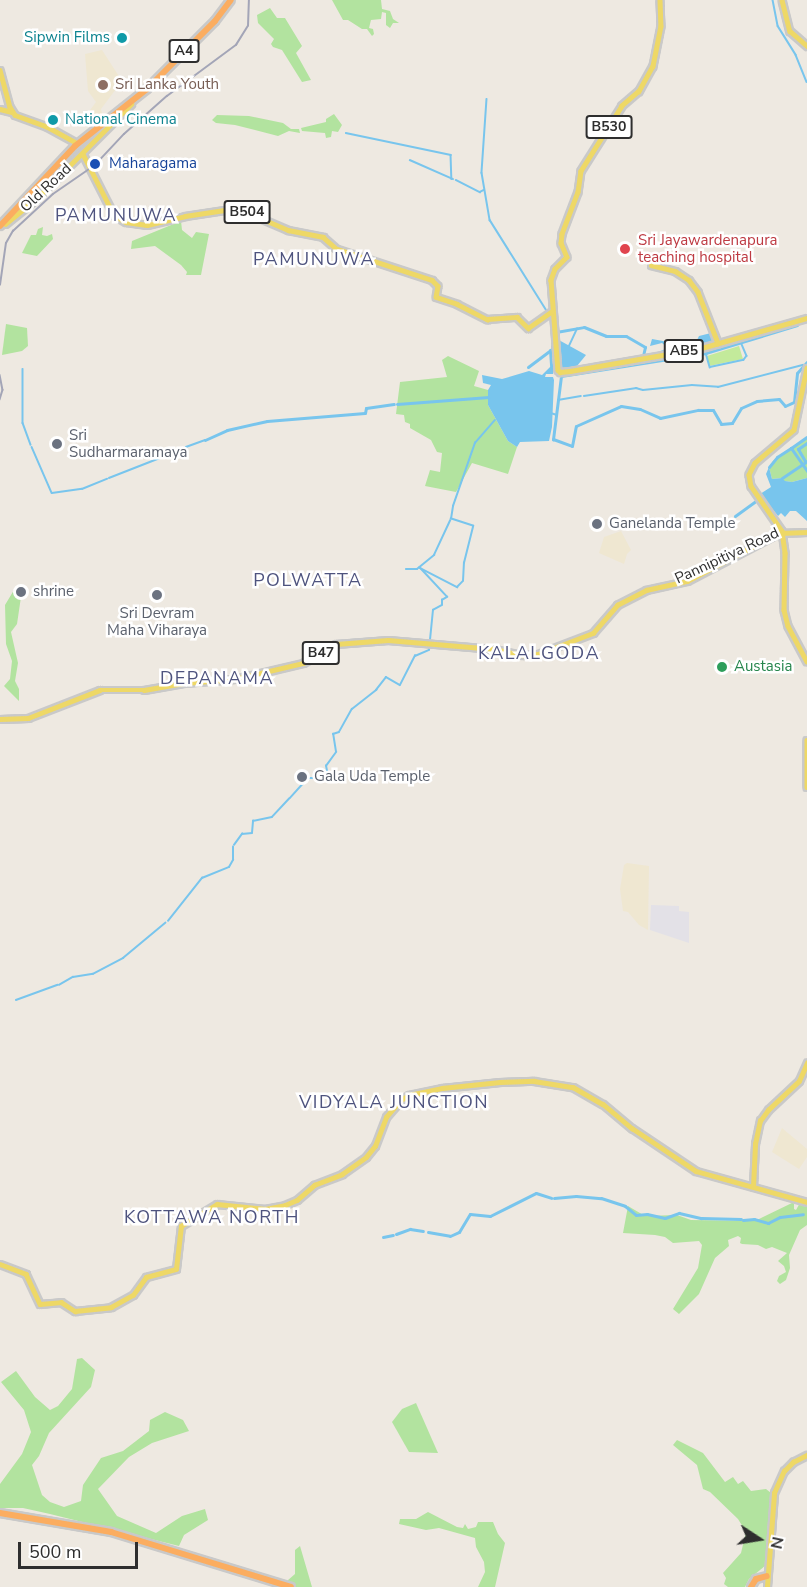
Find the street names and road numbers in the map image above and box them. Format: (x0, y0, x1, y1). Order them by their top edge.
road number: A4 (168, 40, 201, 62)
road number: B530 (585, 116, 633, 138)
street label: Old Road (17, 160, 75, 216)
road number: B504 (223, 201, 271, 223)
road number: AB5 (663, 340, 705, 362)
street label: Pannipitiya Road (672, 524, 782, 588)
road number: B47 (302, 642, 340, 664)

